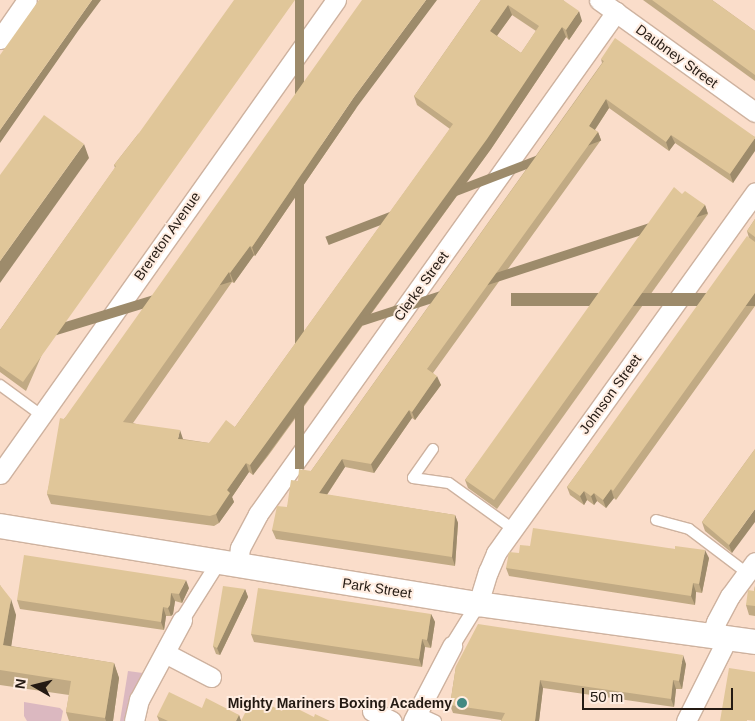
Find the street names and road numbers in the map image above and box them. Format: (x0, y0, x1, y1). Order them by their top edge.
street label: Daubney Street (633, 21, 721, 91)
street label: Brereton Avenue (130, 188, 204, 284)
street label: Clerke Street (390, 248, 452, 324)
street label: Johnson Street (576, 351, 644, 437)
street label: Park Street (341, 574, 413, 602)

